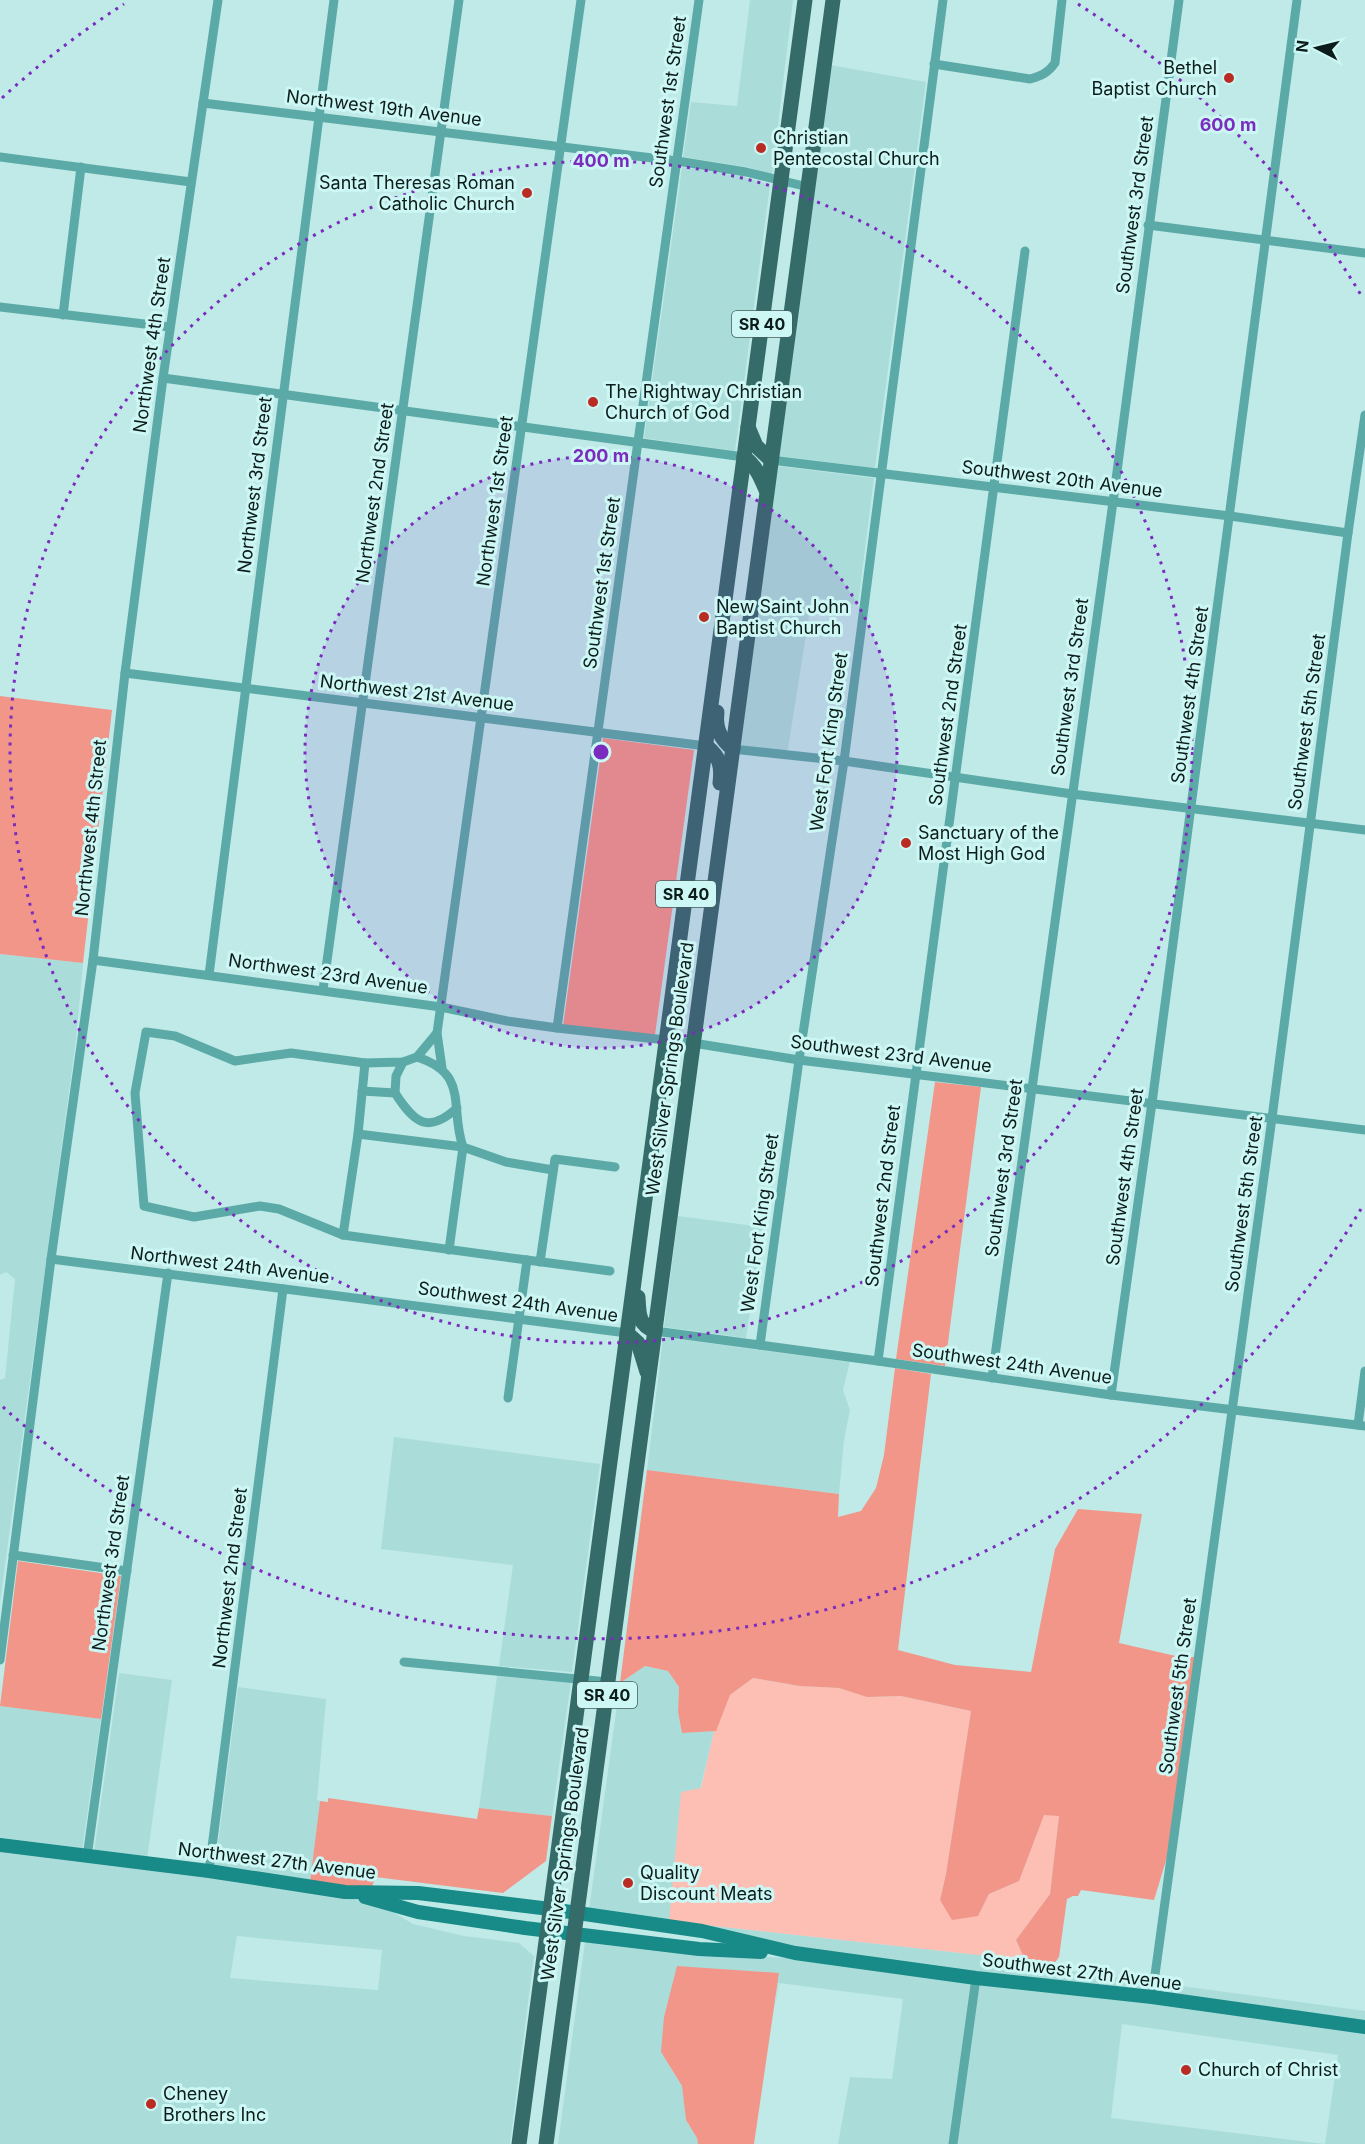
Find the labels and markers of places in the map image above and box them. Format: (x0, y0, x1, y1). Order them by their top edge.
place label: Bethel Baptist Church (1092, 57, 1217, 99)
marker: Bethel Baptist Church (1222, 71, 1236, 85)
place label: Christian Pentecostal Church (773, 127, 940, 169)
marker: Christian Pentecostal Church (754, 141, 768, 155)
place label: Santa Theresas Roman Catholic Church (319, 172, 515, 214)
marker: Santa Theresas Roman Catholic Church (520, 186, 534, 200)
place label: The Rightway Christian Church of God (605, 381, 802, 423)
marker: The Rightway Christian Church of God (586, 395, 600, 409)
place label: New Saint John Baptist Church (716, 596, 849, 638)
marker: New Saint John Baptist Church (697, 610, 711, 624)
centre of rings (591, 742, 611, 762)
place label: Sanctuary of the Most High God (918, 822, 1059, 864)
marker: Sanctuary of the Most High God (899, 836, 913, 850)
place label: Quality Discount Meats (640, 1862, 772, 1904)
marker: Quality Discount Meats (621, 1876, 635, 1890)
place label: Church of Christ (1198, 2059, 1338, 2080)
marker: Church of Christ (1179, 2063, 1193, 2077)
place label: Cheney Brothers Inc (163, 2083, 266, 2125)
marker: Cheney Brothers Inc (144, 2097, 158, 2111)

